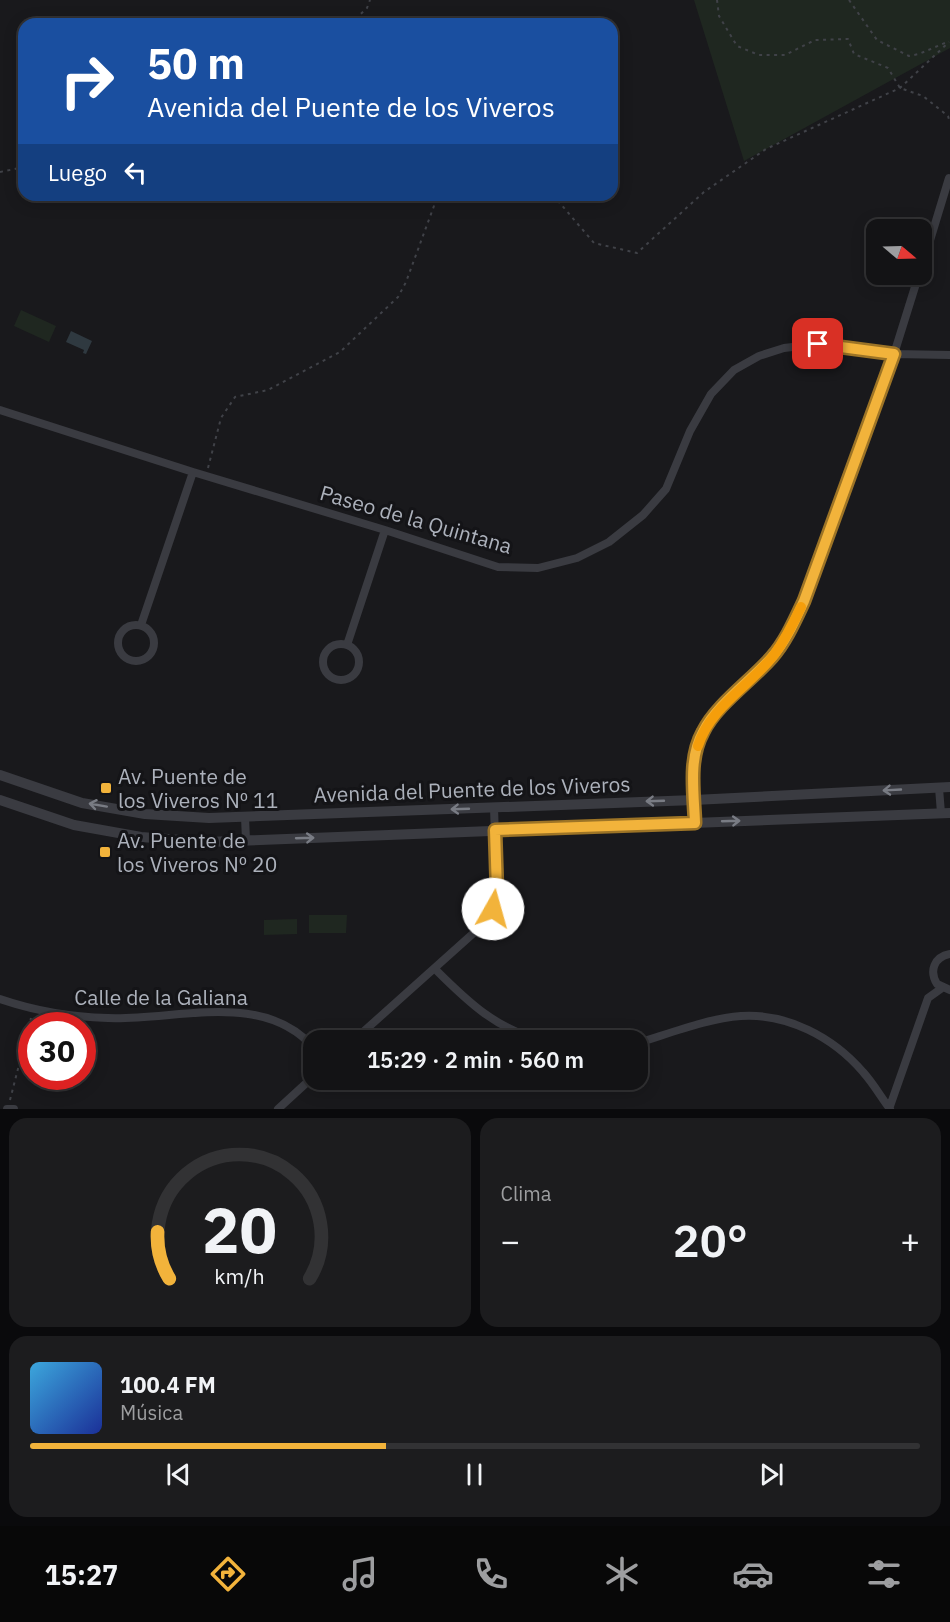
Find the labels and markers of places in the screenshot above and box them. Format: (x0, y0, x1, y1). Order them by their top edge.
pin (792, 318, 843, 369)
place label: Av. Puente de los Viveros Nº 11 (118, 762, 278, 814)
marker: Av. Puente de los Viveros Nº 11 (99, 781, 113, 795)
place label: Av. Puente de los Viveros Nº 20 (117, 826, 277, 878)
marker: Av. Puente de los Viveros Nº 20 (98, 845, 112, 859)

